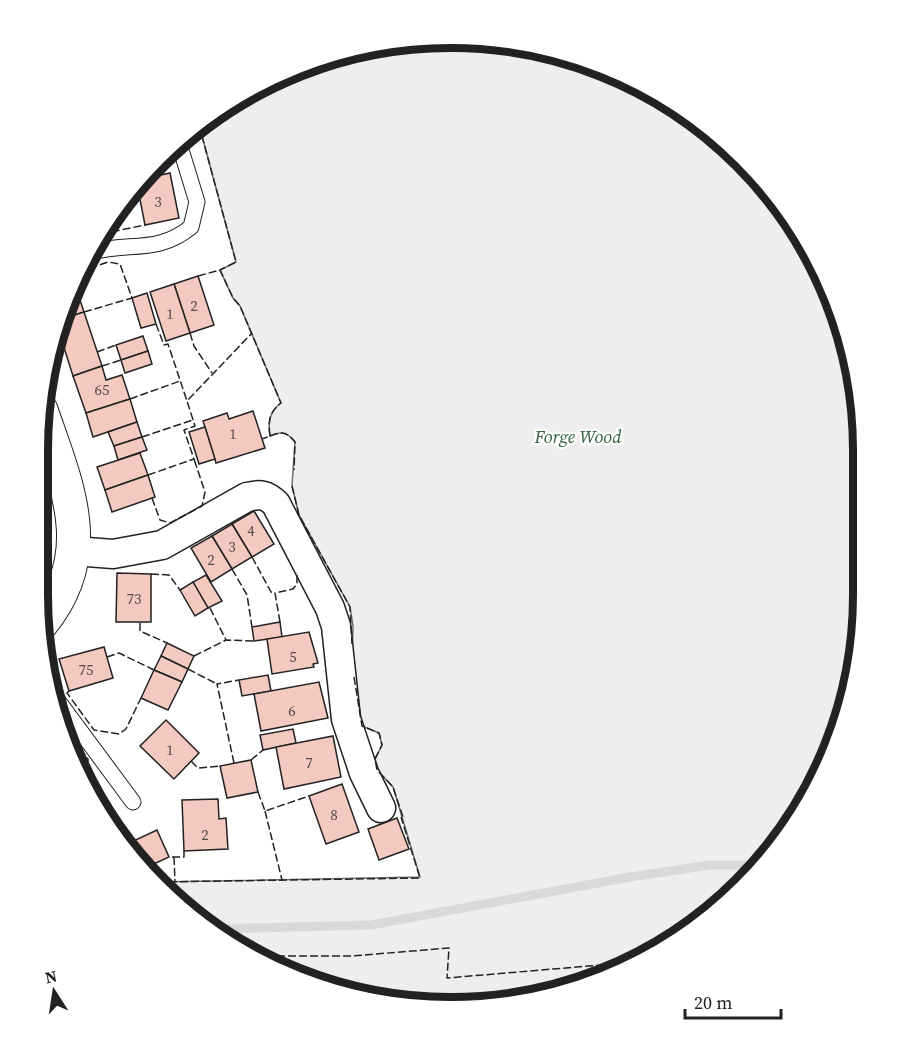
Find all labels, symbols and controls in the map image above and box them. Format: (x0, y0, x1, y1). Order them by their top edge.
house number: 3 (154, 191, 162, 212)
house number: 2 (190, 295, 198, 316)
house number: 1 (166, 303, 174, 324)
house number: 65 (94, 379, 110, 400)
house number: 1 (229, 423, 237, 444)
park label: Forge Wood (533, 424, 622, 449)
house number: 4 (247, 520, 255, 541)
house number: 3 (228, 536, 236, 557)
house number: 2 (207, 549, 215, 570)
house number: 73 (126, 588, 142, 609)
house number: 5 (289, 646, 297, 667)
house number: 75 (78, 659, 94, 680)
house number: 6 (288, 700, 296, 721)
house number: 1 (166, 739, 174, 760)
house number: 7 (305, 752, 313, 773)
house number: 8 (330, 804, 338, 825)
house number: 2 (201, 824, 209, 845)
north arrow (24, 961, 84, 1021)
text: N (43, 964, 59, 988)
scale bar (685, 982, 781, 1020)
text: 20 m (694, 990, 732, 1015)

